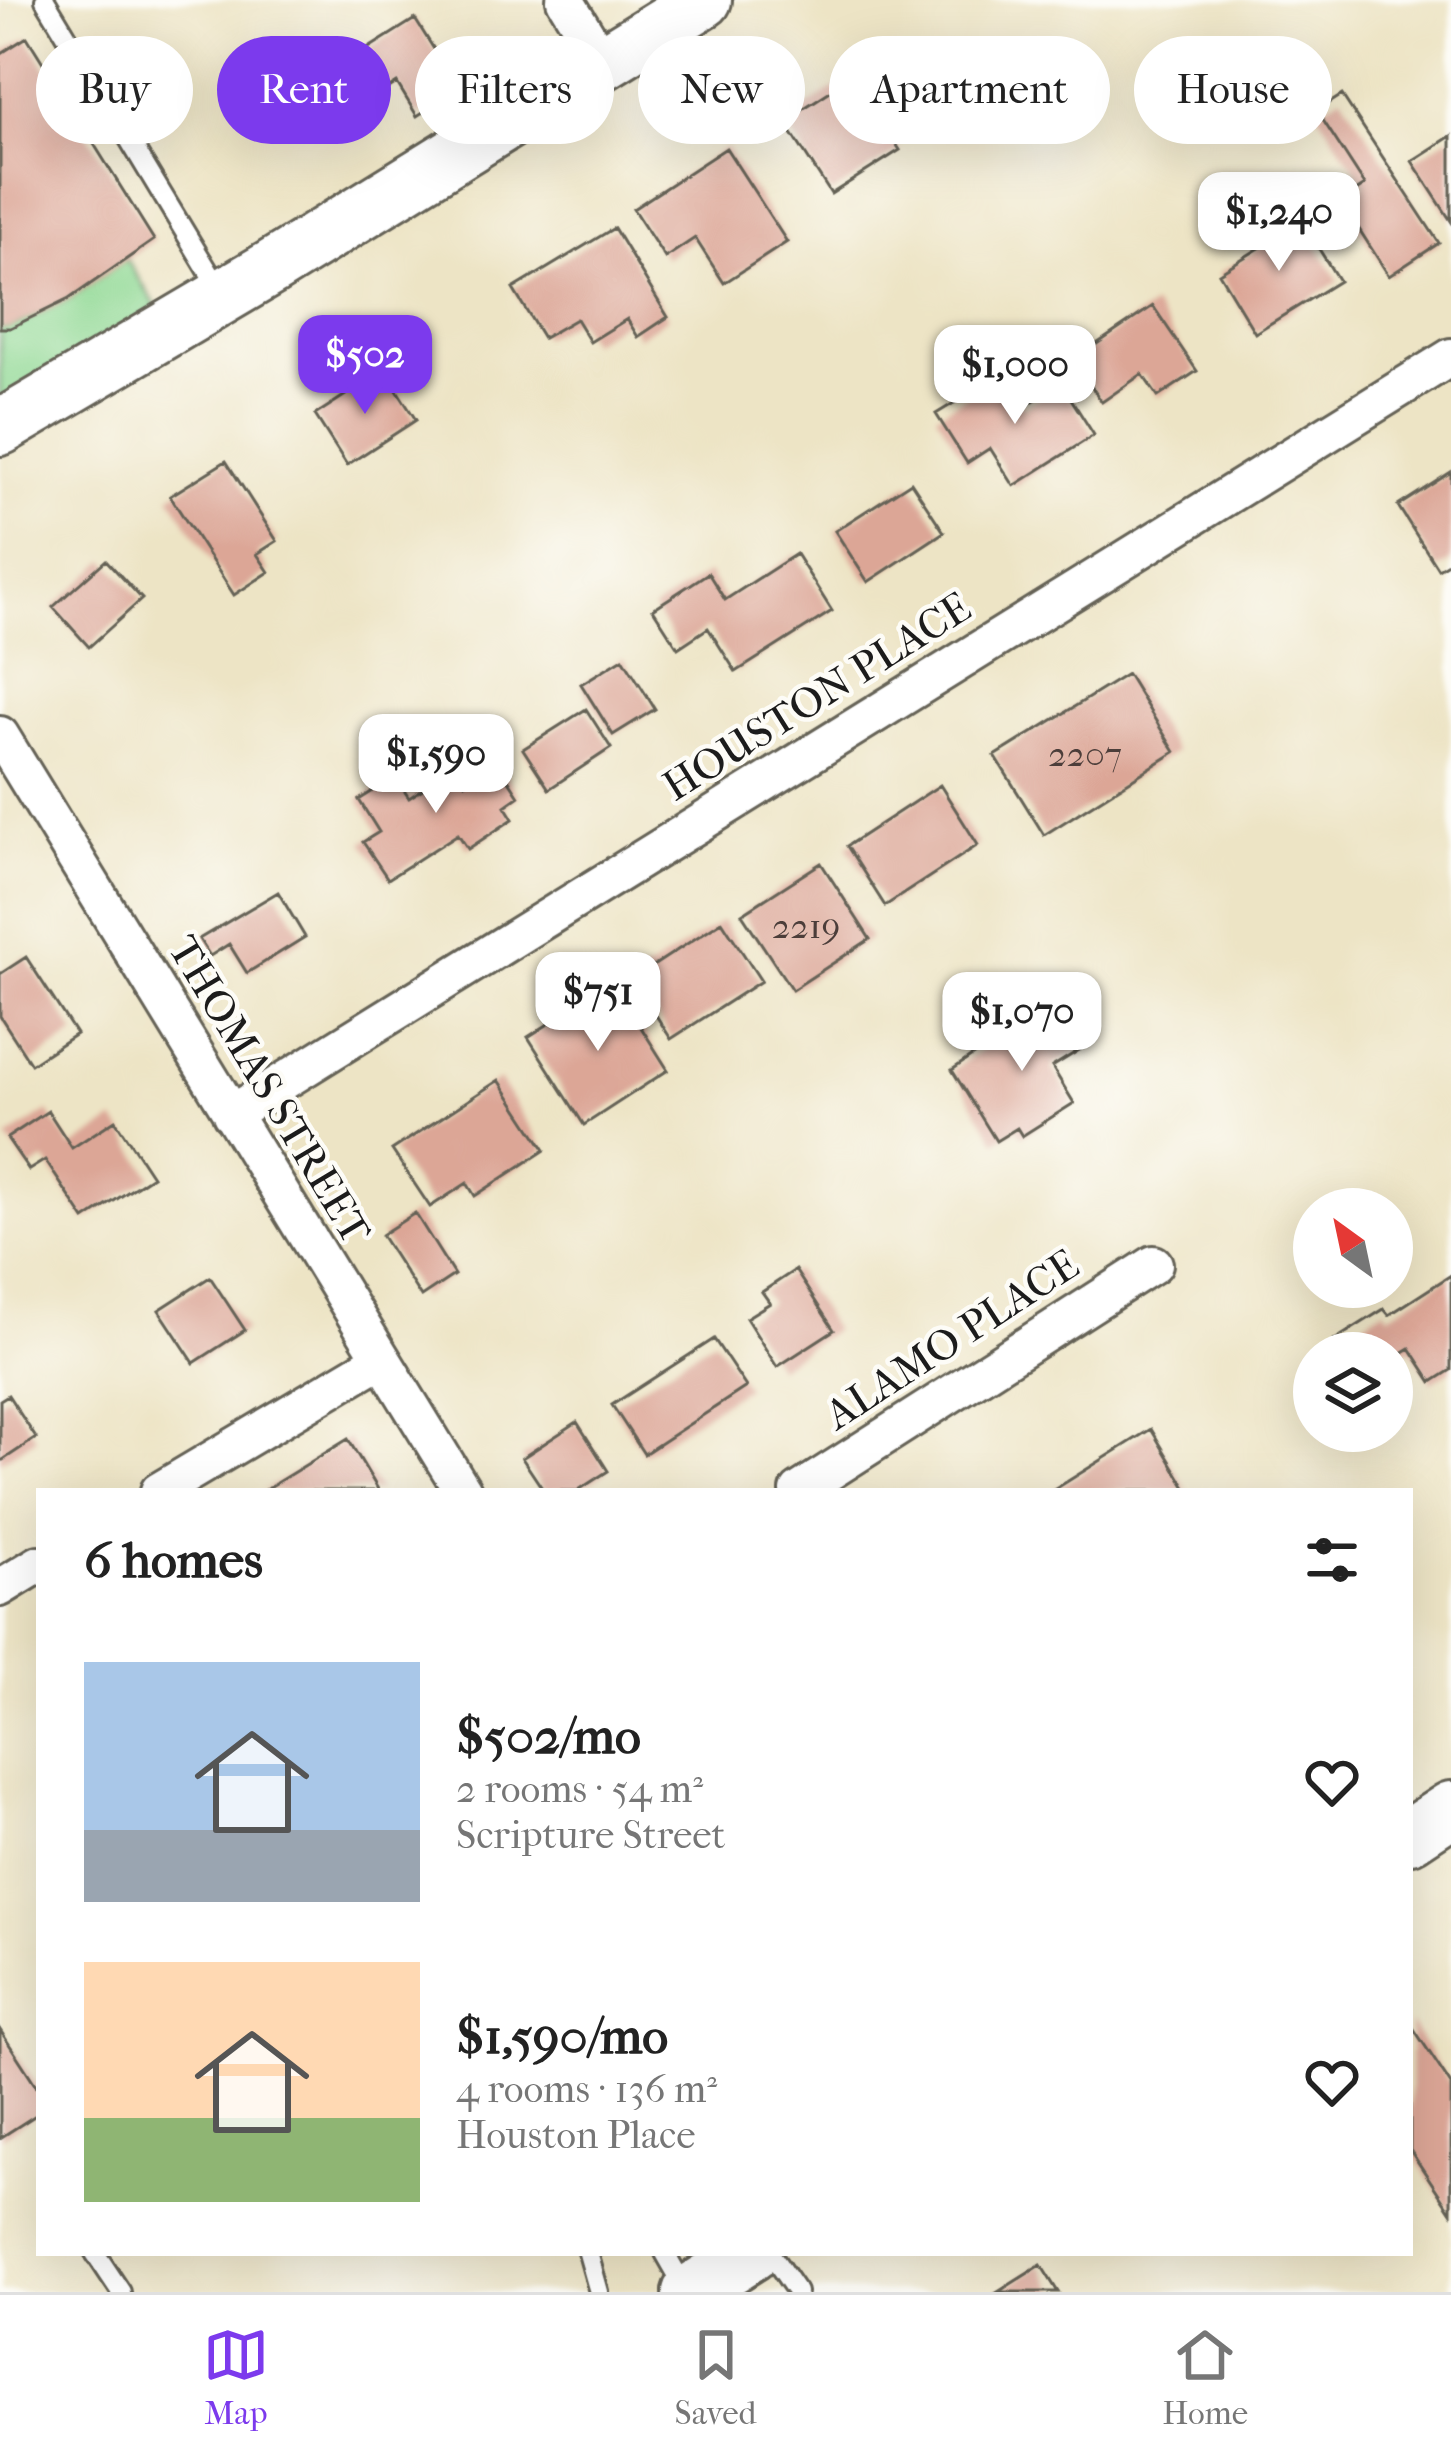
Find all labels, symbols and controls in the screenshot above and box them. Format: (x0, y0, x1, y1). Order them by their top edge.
chip: Buy (36, 36, 193, 144)
chip: Rent (217, 36, 391, 144)
chip: Filters (415, 36, 614, 144)
chip: New (638, 36, 805, 144)
chip: Apartment (829, 36, 1110, 144)
chip: House (1134, 36, 1332, 144)
pin: $1,240 (1181, 172, 1377, 274)
text: $1,240 (1225, 188, 1333, 234)
pin: $502 (294, 315, 436, 417)
pin: $1,000 (917, 325, 1113, 427)
text: $502 (325, 331, 405, 377)
text: $1,000 (961, 341, 1069, 387)
street label: HOUSTON PLACE (654, 583, 980, 811)
pin: $1,590 (338, 714, 534, 816)
text: $1,590 (386, 730, 486, 776)
house number: 2207 (1048, 733, 1122, 775)
house number: 2219 (772, 905, 840, 947)
street label: THOMAS STREET (158, 927, 381, 1253)
pin: $751 (527, 952, 669, 1054)
text: $751 (562, 968, 634, 1014)
pin: $1,070 (924, 972, 1120, 1074)
text: $1,070 (969, 988, 1075, 1034)
north arrow (1293, 1188, 1413, 1308)
map controls (1293, 1188, 1413, 1452)
street label: ALAMO PLACE (815, 1240, 1088, 1441)
button: layers (1293, 1332, 1413, 1452)
icon: filters (1299, 1527, 1365, 1593)
text: 6 homes (84, 1530, 263, 1590)
text: $502/mo (456, 1706, 641, 1766)
icon: home (180, 1710, 324, 1854)
icon: heart (1299, 1749, 1365, 1815)
text: 2 rooms · 54 m² (456, 1766, 703, 1812)
text: Scripture Street (456, 1812, 726, 1858)
text: $1,590/mo (456, 2006, 668, 2066)
icon: home (180, 2010, 324, 2154)
icon: heart (1299, 2049, 1365, 2115)
text: 4 rooms · 136 m² (456, 2066, 717, 2112)
text: Houston Place (456, 2112, 696, 2158)
tab: Map (203, 2322, 269, 2433)
tab: Saved (675, 2322, 756, 2433)
tab: Home (1162, 2322, 1248, 2433)

